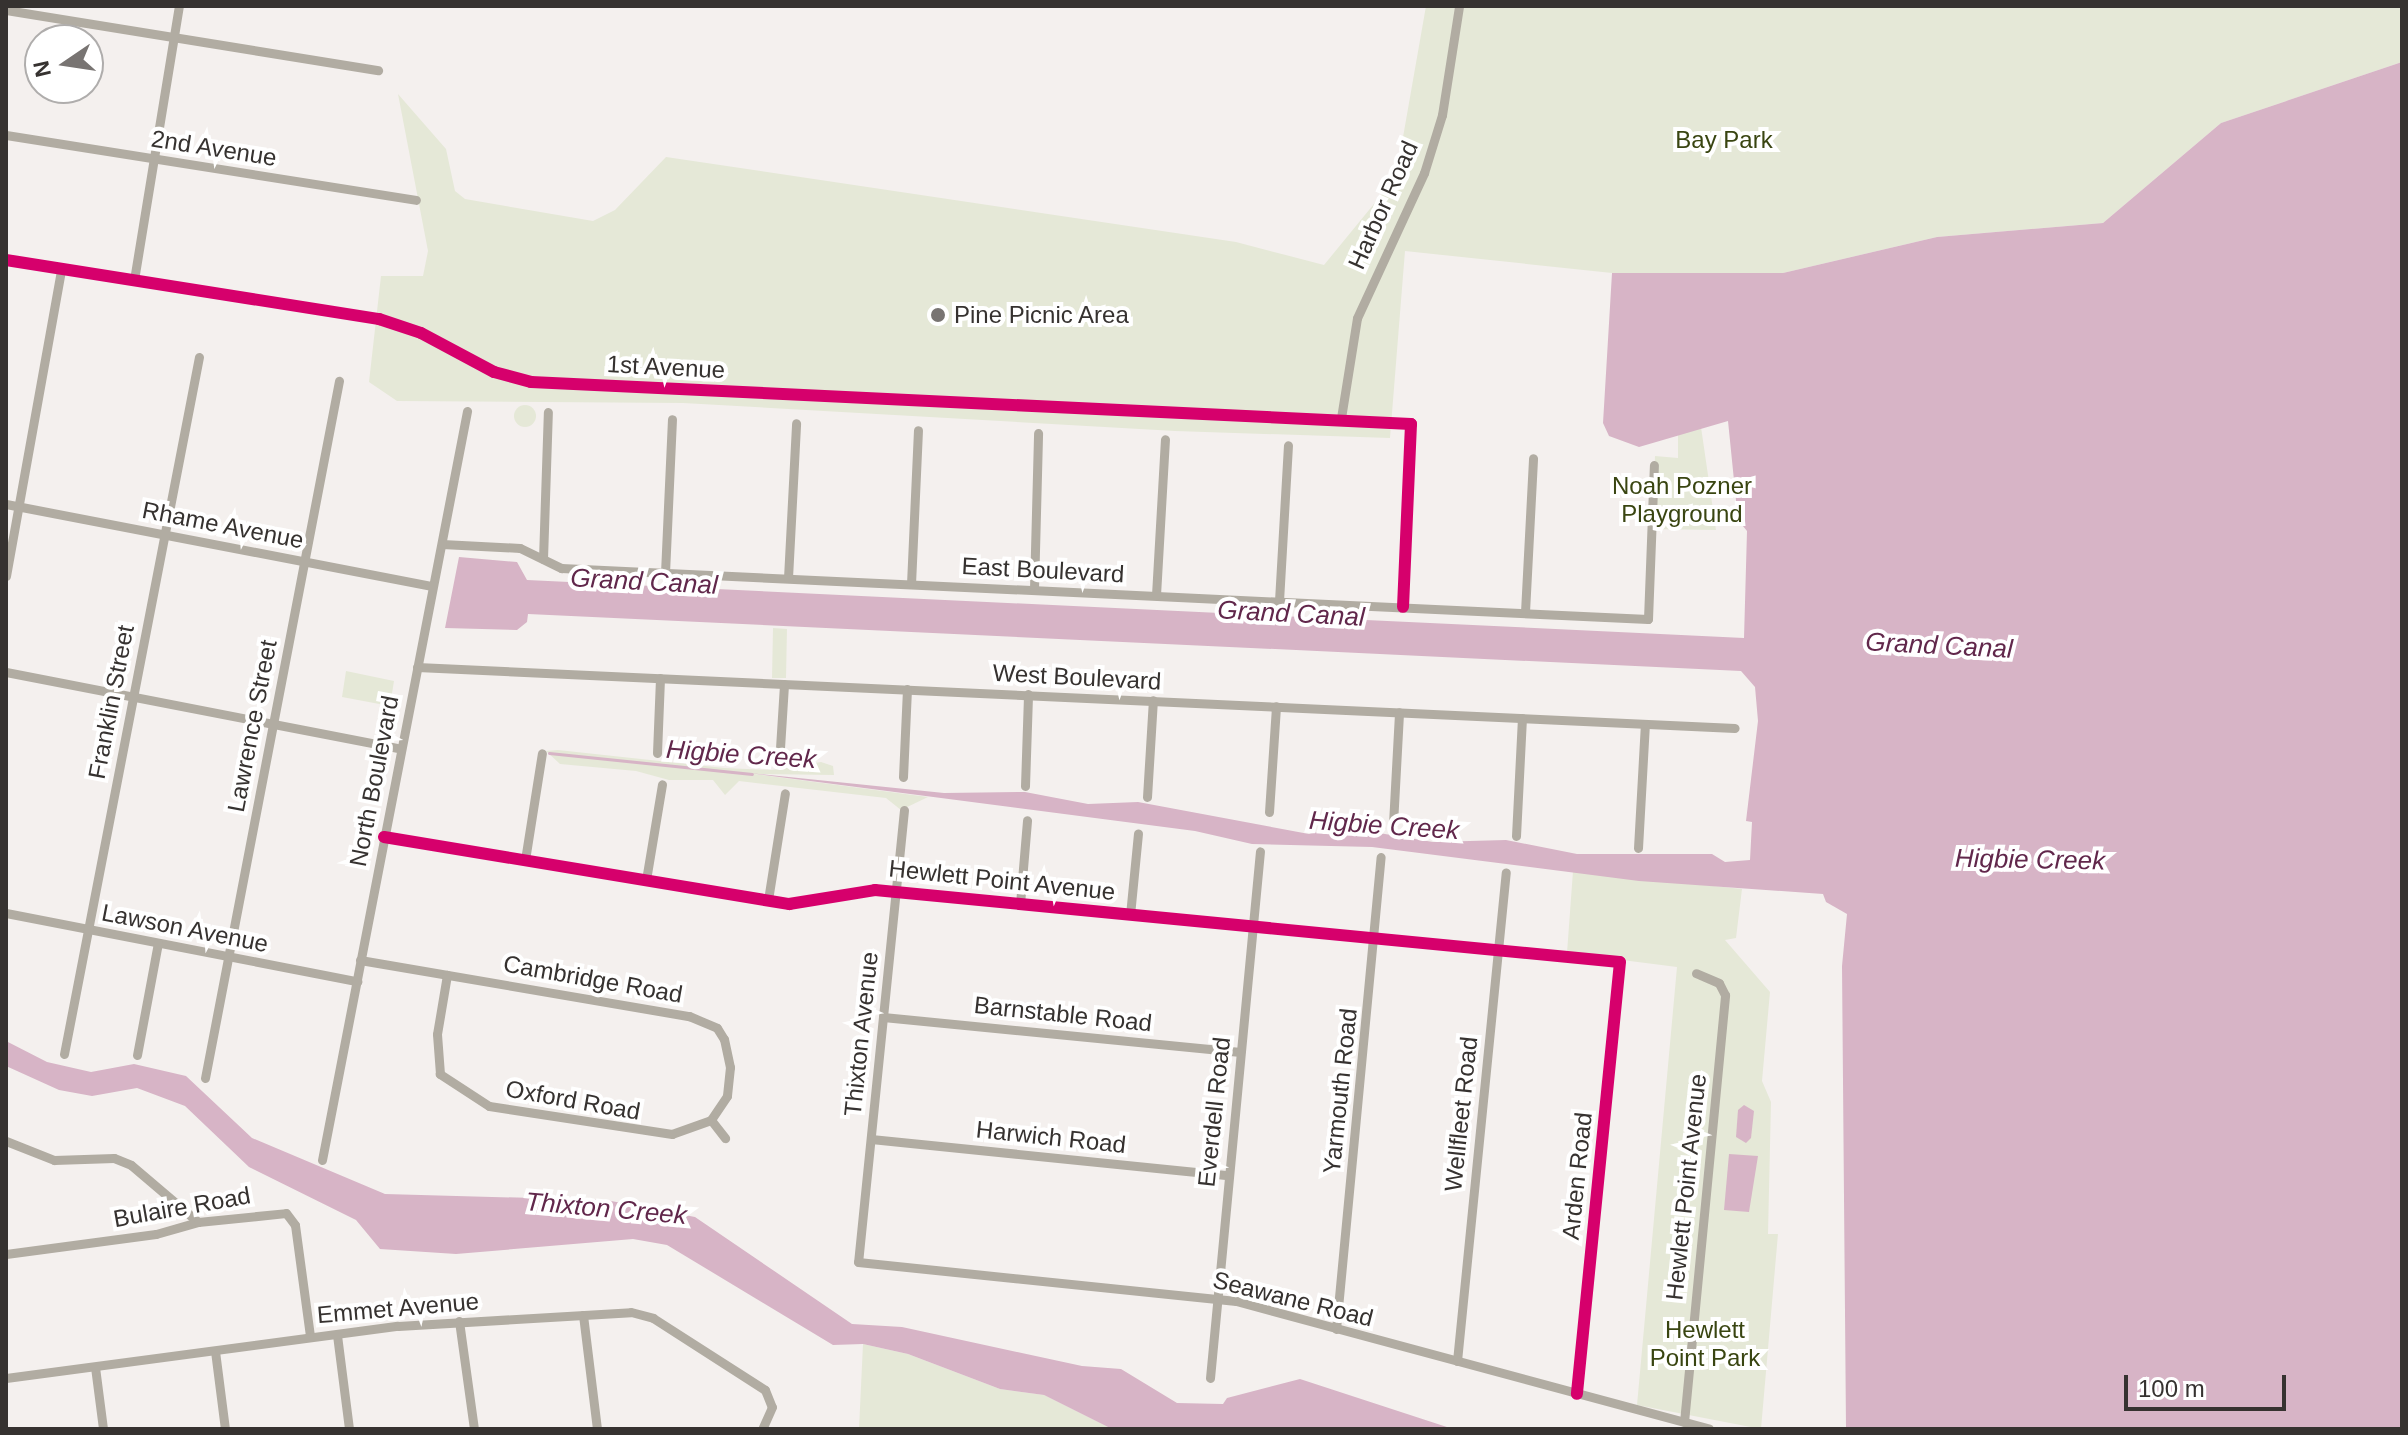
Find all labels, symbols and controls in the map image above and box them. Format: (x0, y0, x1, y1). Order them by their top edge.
north arrow (24, 24, 104, 104)
text: N (28, 59, 56, 80)
street label: 2nd Avenue (149, 124, 279, 172)
park label: Bay Park (1675, 126, 1773, 154)
street label: Harbor Road (1342, 136, 1424, 274)
place label: Pine Picnic Area (954, 301, 1130, 329)
marker: Pine Picnic Area (929, 306, 947, 324)
street label: 1st Avenue (606, 349, 726, 385)
park label: Noah Pozner Playground (1612, 472, 1752, 528)
street label: Rhame Avenue (139, 495, 307, 555)
street label: East Boulevard (961, 551, 1125, 589)
water label: Grand Canal (570, 563, 718, 601)
water label: Grand Canal (1217, 595, 1365, 633)
street label: Franklin Street (82, 623, 140, 781)
water label: Grand Canal (1865, 627, 2013, 665)
street label: Lawrence Street (221, 637, 283, 815)
street label: West Boulevard (992, 658, 1162, 696)
street label: North Boulevard (343, 693, 405, 869)
water label: Higbie Creek (665, 734, 817, 776)
water label: Higbie Creek (1308, 805, 1460, 847)
water label: Higbie Creek (1955, 843, 2105, 877)
street label: Hewlett Point Avenue (887, 854, 1117, 906)
street label: Lawson Avenue (99, 898, 271, 958)
street label: Cambridge Road (501, 949, 685, 1009)
street label: Thixton Avenue (838, 950, 884, 1118)
street label: Barnstable Road (973, 990, 1153, 1038)
street label: Yarmouth Road (1317, 1007, 1363, 1175)
street label: Wellfleet Road (1439, 1035, 1483, 1193)
street label: Everdell Road (1192, 1036, 1236, 1188)
street label: Hewlett Point Avenue (1660, 1072, 1712, 1302)
street label: Oxford Road (503, 1074, 643, 1126)
street label: Arden Road (1556, 1111, 1598, 1241)
street label: Harwich Road (975, 1115, 1127, 1159)
street label: Bulaire Road (111, 1181, 253, 1233)
water label: Thixton Creek (524, 1186, 688, 1232)
street label: Seawane Road (1210, 1265, 1376, 1333)
street label: Emmet Avenue (315, 1287, 481, 1329)
park label: Hewlett Point Park (1650, 1316, 1760, 1372)
scale bar (2128, 1359, 2290, 1409)
text: 100 m (2138, 1375, 2205, 1402)

